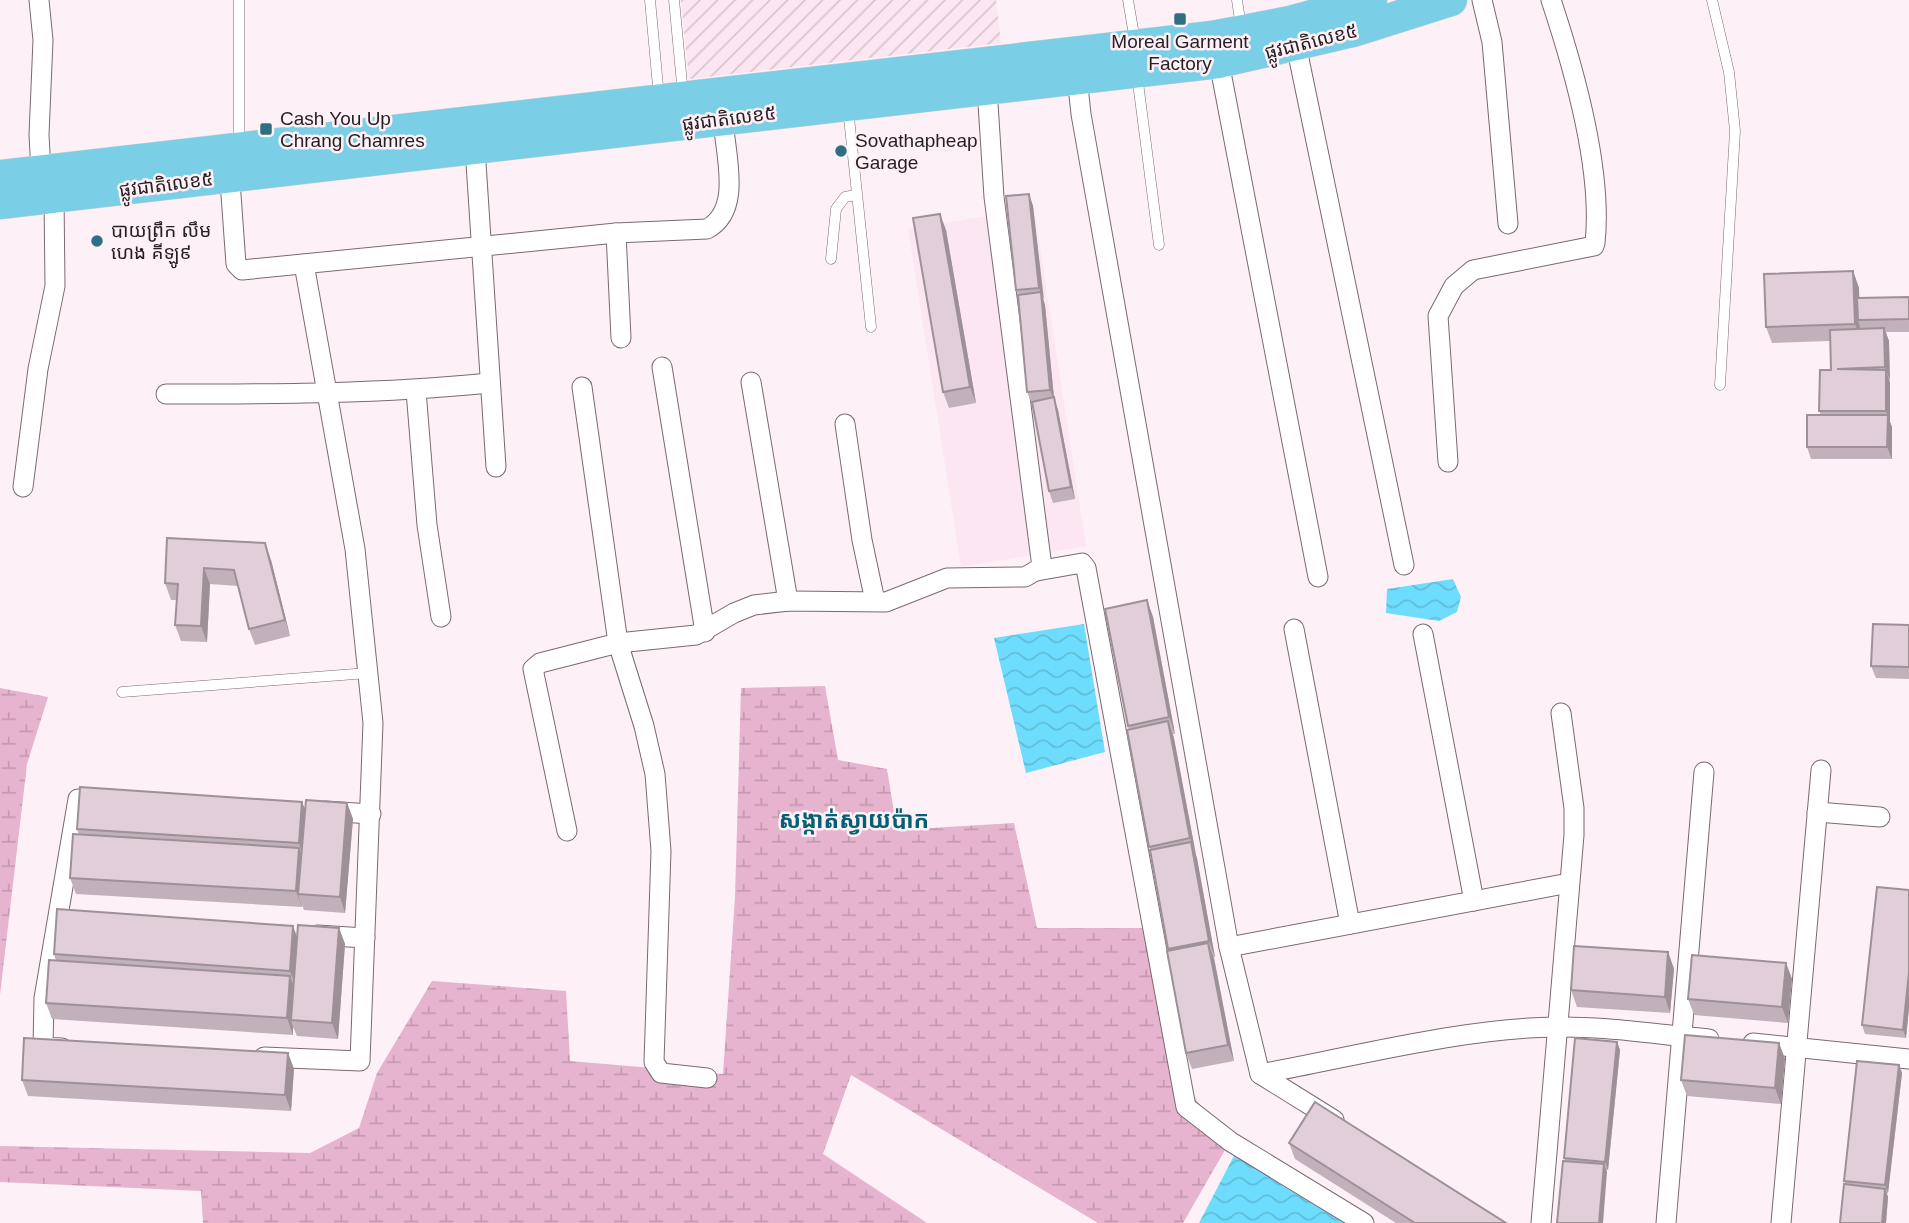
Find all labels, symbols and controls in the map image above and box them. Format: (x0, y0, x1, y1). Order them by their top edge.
marker: Moreal Garment Factory (1172, 11, 1188, 27)
street label: ផ្លូវជាតិលេខ៥ (1262, 20, 1361, 70)
place label: Moreal Garment Factory (1111, 31, 1249, 74)
street label: ផ្លូវជាតិលេខ៥ (681, 102, 778, 141)
place label: Cash You Up Chrang Chamres (280, 108, 425, 151)
marker: Cash You Up Chrang Chamres (258, 121, 274, 137)
place label: Sovathapheap Garage (855, 130, 978, 173)
marker: Sovathapheap Garage (833, 143, 849, 159)
street label: ផ្លូវជាតិលេខ៥ (118, 168, 215, 207)
place label: បាយព្រឹក លឹម ហេង គីឡូ៩ (111, 220, 211, 269)
marker: បាយព្រឹក លឹម ហេង គីឡូ៩ (89, 233, 105, 249)
district label: សង្កាត់ស្វាយប៉ាក (779, 807, 929, 835)

